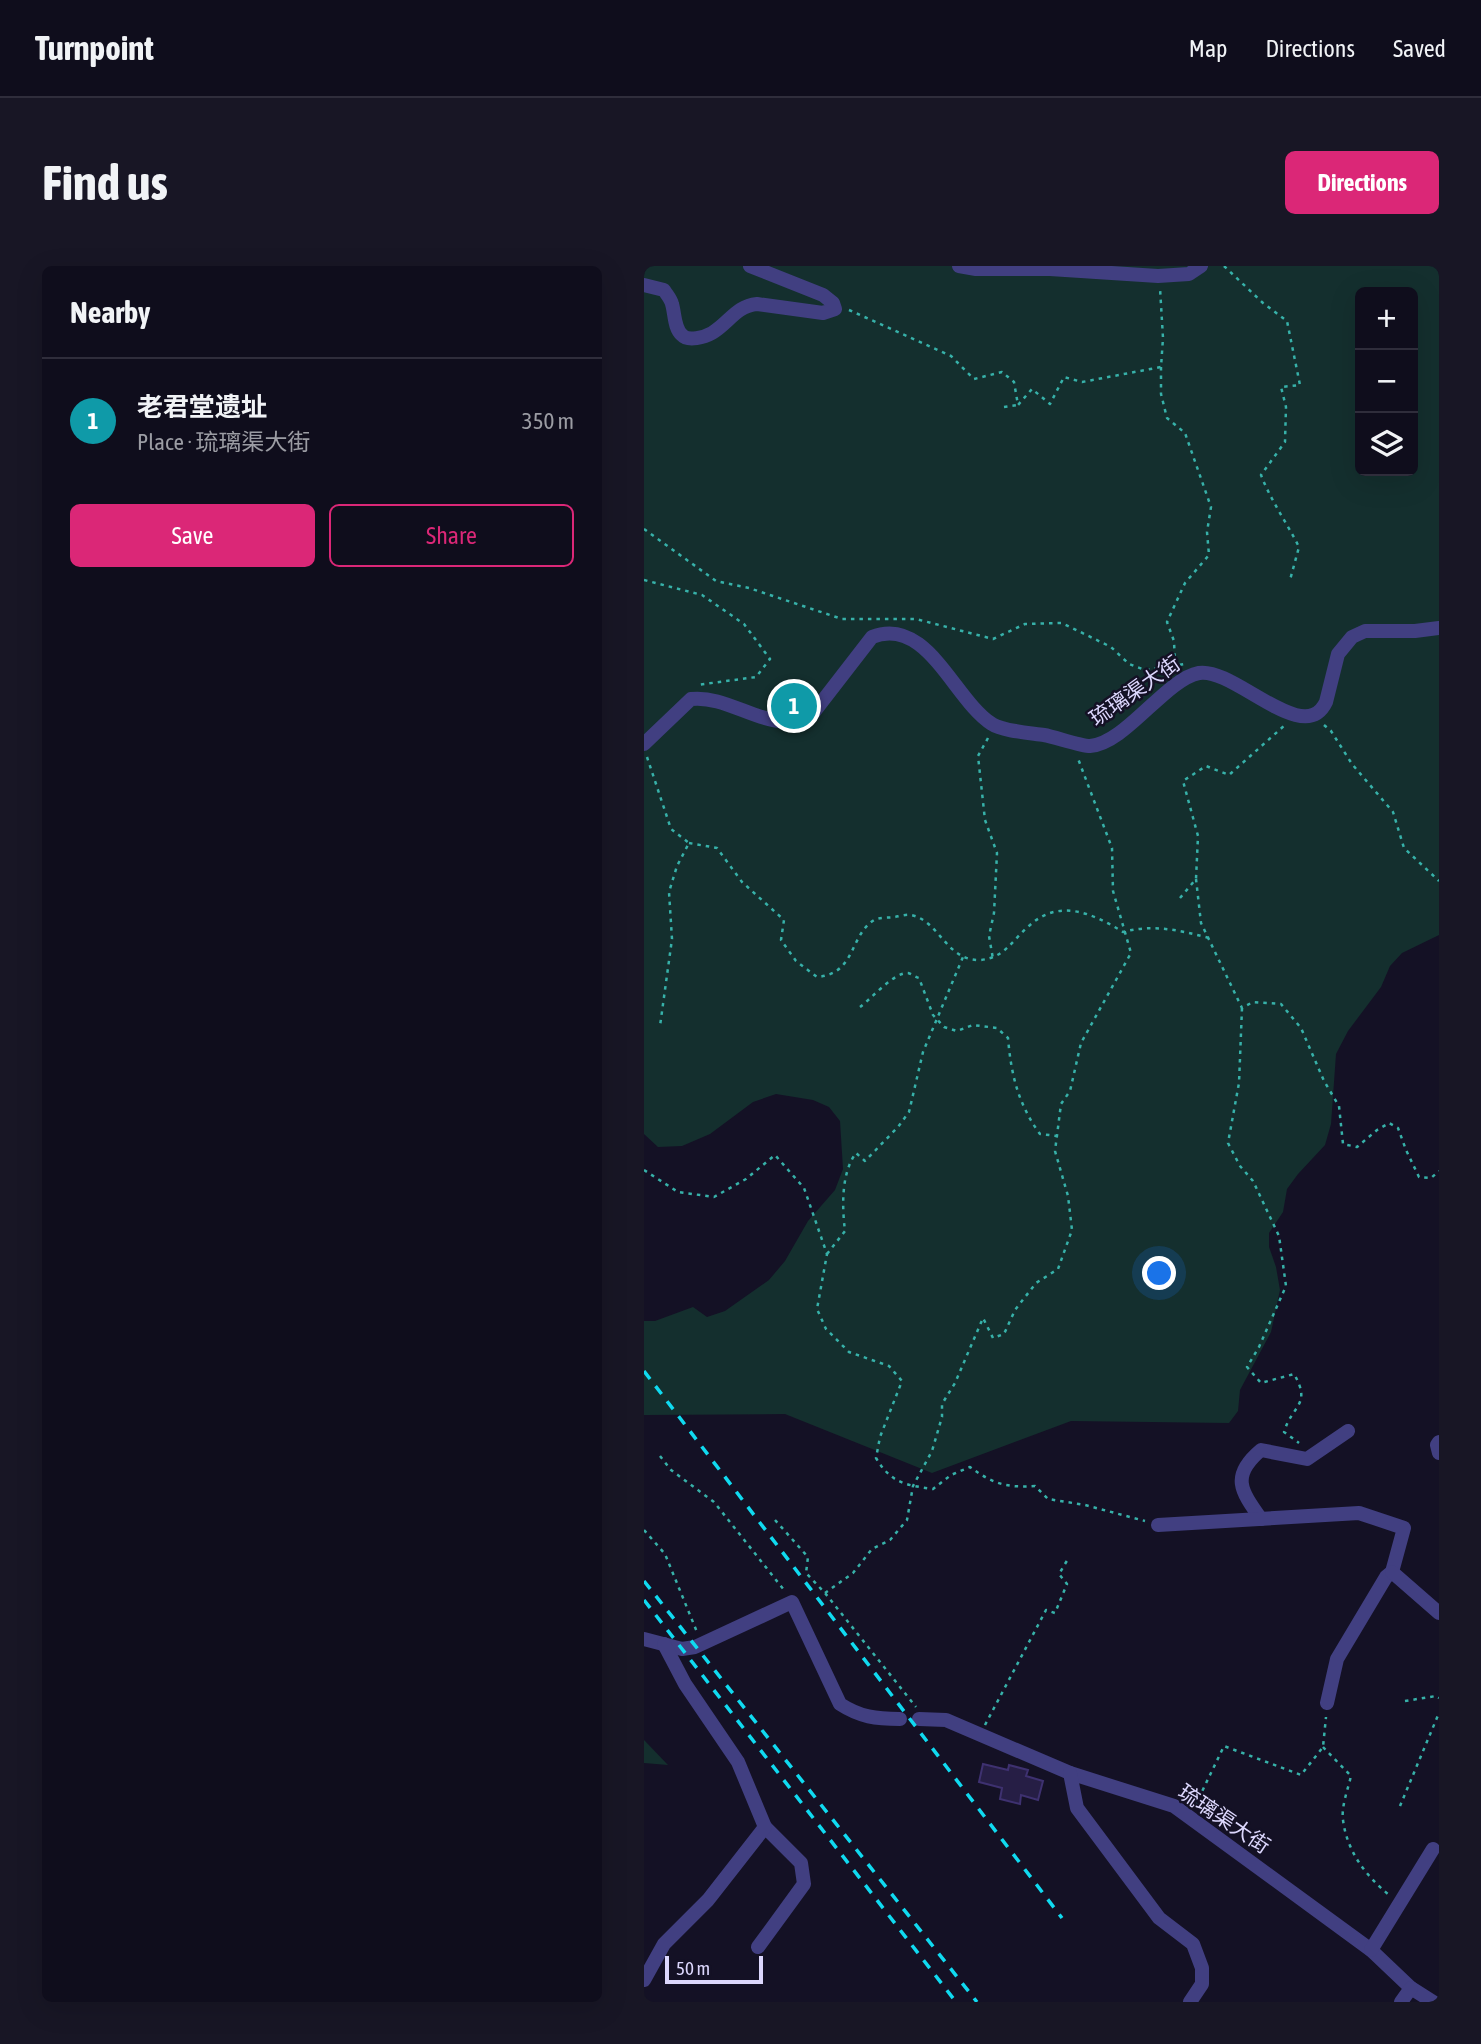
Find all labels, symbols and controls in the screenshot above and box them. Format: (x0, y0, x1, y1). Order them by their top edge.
text: Turnpoint (35, 29, 154, 67)
text: Map (1189, 35, 1227, 62)
text: Directions (1265, 35, 1355, 62)
text: Saved (1393, 35, 1446, 62)
button: Directions (1285, 151, 1439, 214)
text: Find us (42, 154, 168, 210)
map controls (1355, 287, 1418, 476)
button: + (1355, 287, 1418, 350)
text: Nearby (70, 295, 150, 329)
button: − (1355, 350, 1418, 413)
text: 老君堂遗址 (137, 392, 267, 422)
text: 1 (88, 408, 98, 434)
text: 350 m (522, 408, 574, 434)
button: layers (1355, 413, 1418, 476)
text: Place · 琉璃渠大街 (137, 429, 310, 455)
button: Save (70, 504, 315, 567)
button: Share (329, 504, 574, 567)
street label: 琉璃渠大街 (1085, 650, 1184, 730)
pin: 1 (771, 680, 817, 732)
your location (1142, 1256, 1176, 1290)
street label: 琉璃渠大街 (1174, 1779, 1275, 1857)
scale bar (665, 1953, 763, 1985)
text: 50 m (676, 1957, 710, 1979)

